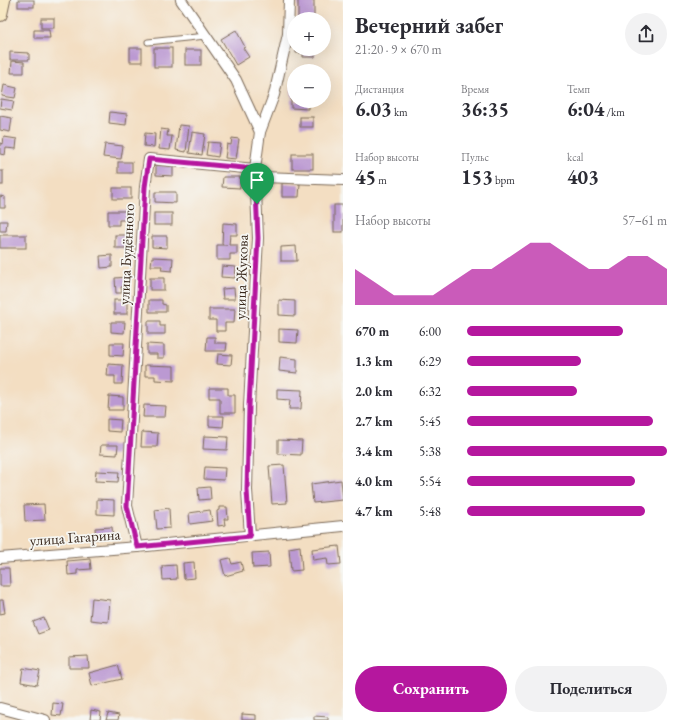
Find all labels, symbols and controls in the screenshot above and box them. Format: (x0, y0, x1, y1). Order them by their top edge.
text: Вечерний забег (355, 11, 503, 40)
map controls (287, 12, 331, 108)
button: + (287, 12, 331, 56)
button: share (625, 13, 667, 55)
text: 21:20 · 9 × 670 m (355, 41, 442, 58)
button: − (287, 64, 331, 108)
text: Дистанция (355, 82, 404, 96)
text: Время (461, 82, 489, 96)
text: Темп (567, 82, 590, 96)
text: 6.03 (355, 96, 392, 122)
text: 36:35 (461, 96, 509, 122)
text: 6:04 (567, 96, 604, 122)
text: km (392, 105, 408, 119)
text: /km (604, 105, 625, 119)
text: Набор высоты (355, 150, 419, 164)
text: Пульс (461, 150, 489, 164)
text: kcal (567, 150, 584, 164)
pin (240, 163, 274, 204)
text: 45 (355, 164, 376, 190)
text: 153 (461, 164, 493, 190)
text: 403 (567, 164, 599, 190)
icon: arrive (246, 169, 268, 191)
text: m (376, 173, 387, 187)
text: bpm (493, 173, 515, 187)
street label: улица Будённого (114, 203, 138, 305)
text: Набор высоты (355, 212, 431, 229)
text: 57–61 m (622, 212, 667, 229)
street label: улица Жукова (230, 234, 252, 320)
text: 670 m (355, 323, 389, 340)
text: 6:00 (419, 323, 441, 340)
text: 1.3 km (355, 353, 393, 370)
text: 6:29 (419, 353, 441, 370)
text: 2.0 km (355, 383, 393, 400)
text: 6:32 (419, 383, 441, 400)
text: 2.7 km (355, 413, 393, 430)
text: 5:45 (419, 413, 441, 430)
text: 3.4 km (355, 443, 393, 460)
text: 5:38 (419, 443, 441, 460)
text: 4.0 km (355, 473, 393, 490)
text: 5:54 (419, 473, 441, 490)
text: 4.7 km (355, 503, 393, 520)
text: 5:48 (419, 503, 441, 520)
street label: улица Гагарина (29, 524, 121, 550)
button: Сохранить (355, 666, 507, 712)
button: Поделиться (515, 666, 667, 712)

